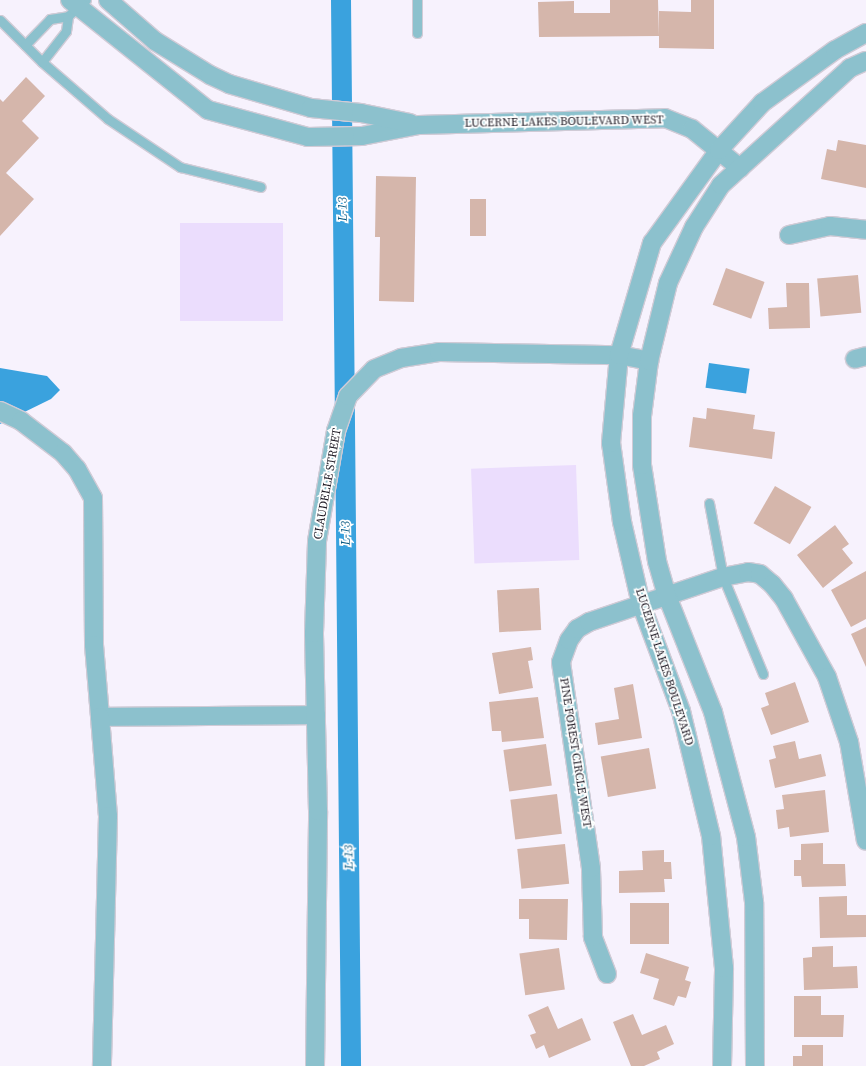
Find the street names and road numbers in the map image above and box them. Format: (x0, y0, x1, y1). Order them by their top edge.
street label: LUCERNE LAKES BOULEVARD WEST (464, 113, 664, 131)
street label: CLAUDELLE STREET (311, 427, 345, 541)
street label: LUCERNE LAKES BOULEVARD (632, 587, 696, 747)
street label: PINE FOREST CIRCLE WEST (556, 677, 594, 829)

